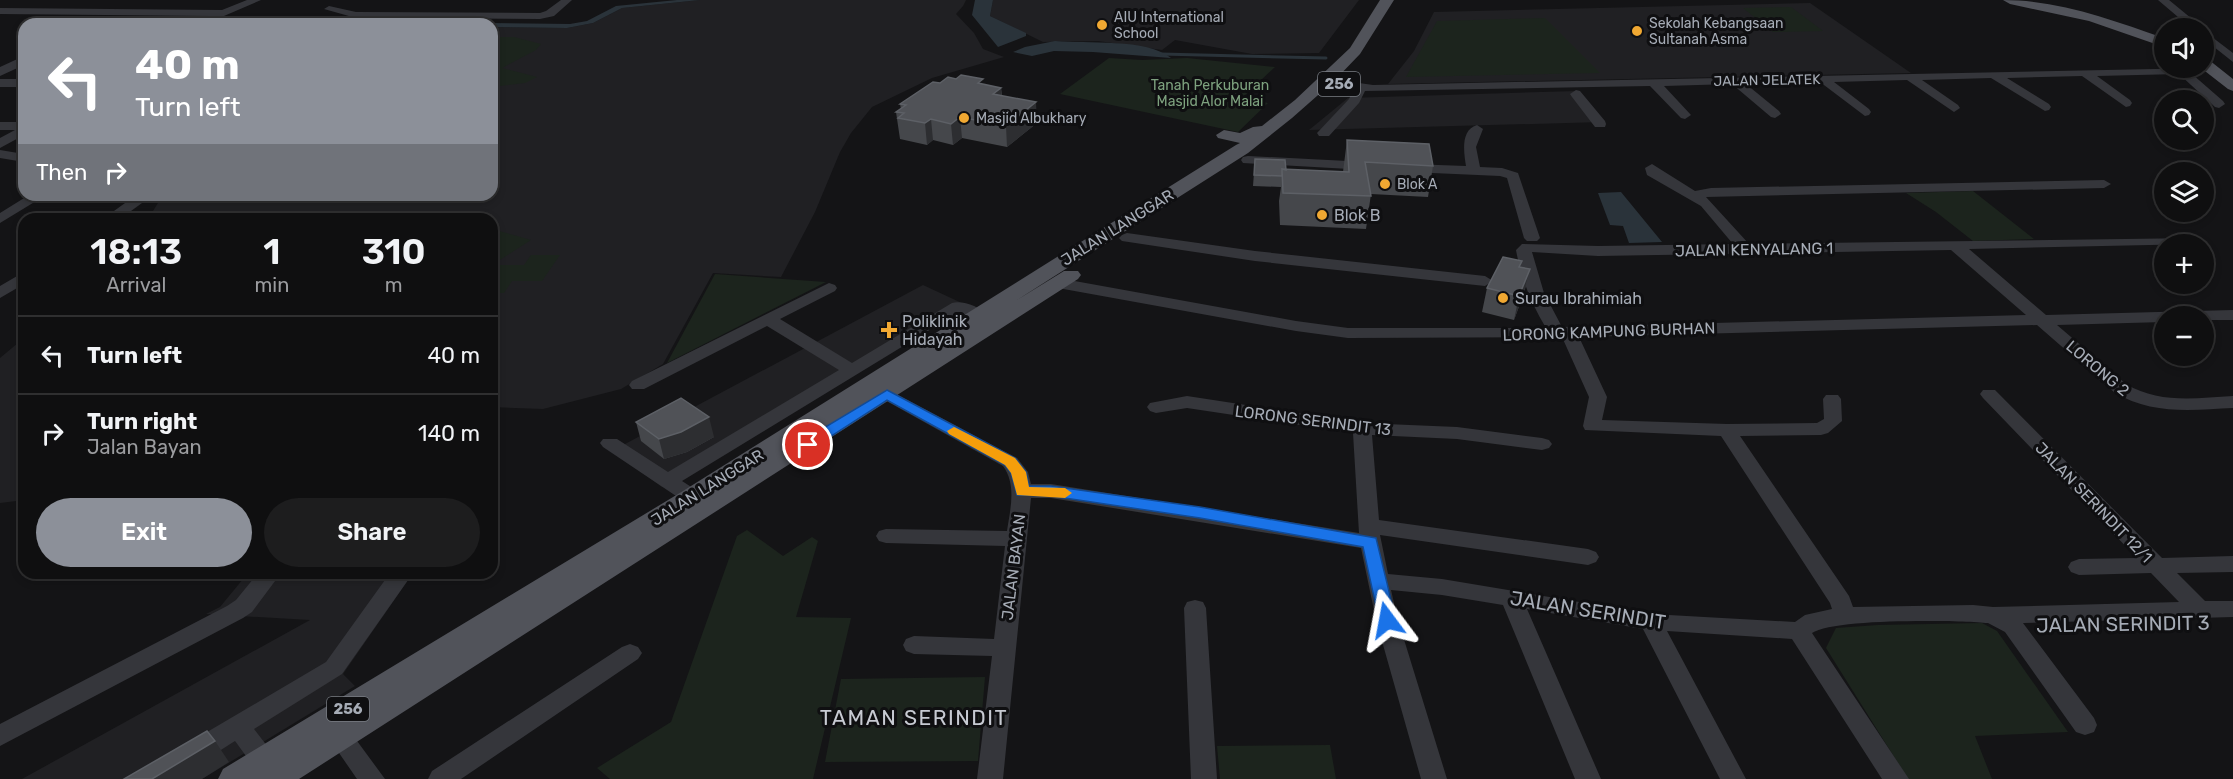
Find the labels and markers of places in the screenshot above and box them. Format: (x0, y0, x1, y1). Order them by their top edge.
place label: AIU International School (1114, 9, 1224, 42)
place label: Sekolah Kebangsaan Sultanah Asma (1649, 15, 1783, 48)
marker: AIU International School (1095, 18, 1109, 32)
marker: Sekolah Kebangsaan Sultanah Asma (1630, 24, 1644, 38)
place label: Masjid Albukhary (976, 110, 1087, 127)
marker: Masjid Albukhary (957, 111, 971, 125)
place label: Blok A (1397, 176, 1438, 193)
marker: Blok A (1378, 177, 1392, 191)
place label: Blok B (1334, 206, 1380, 225)
marker: Blok B (1315, 208, 1329, 222)
place label: Surau Ibrahimiah (1515, 289, 1642, 308)
marker: Surau Ibrahimiah (1496, 291, 1510, 305)
place label: Poliklinik Hidayah (902, 312, 968, 349)
marker: Poliklinik Hidayah (880, 321, 898, 339)
pin (782, 419, 833, 470)

